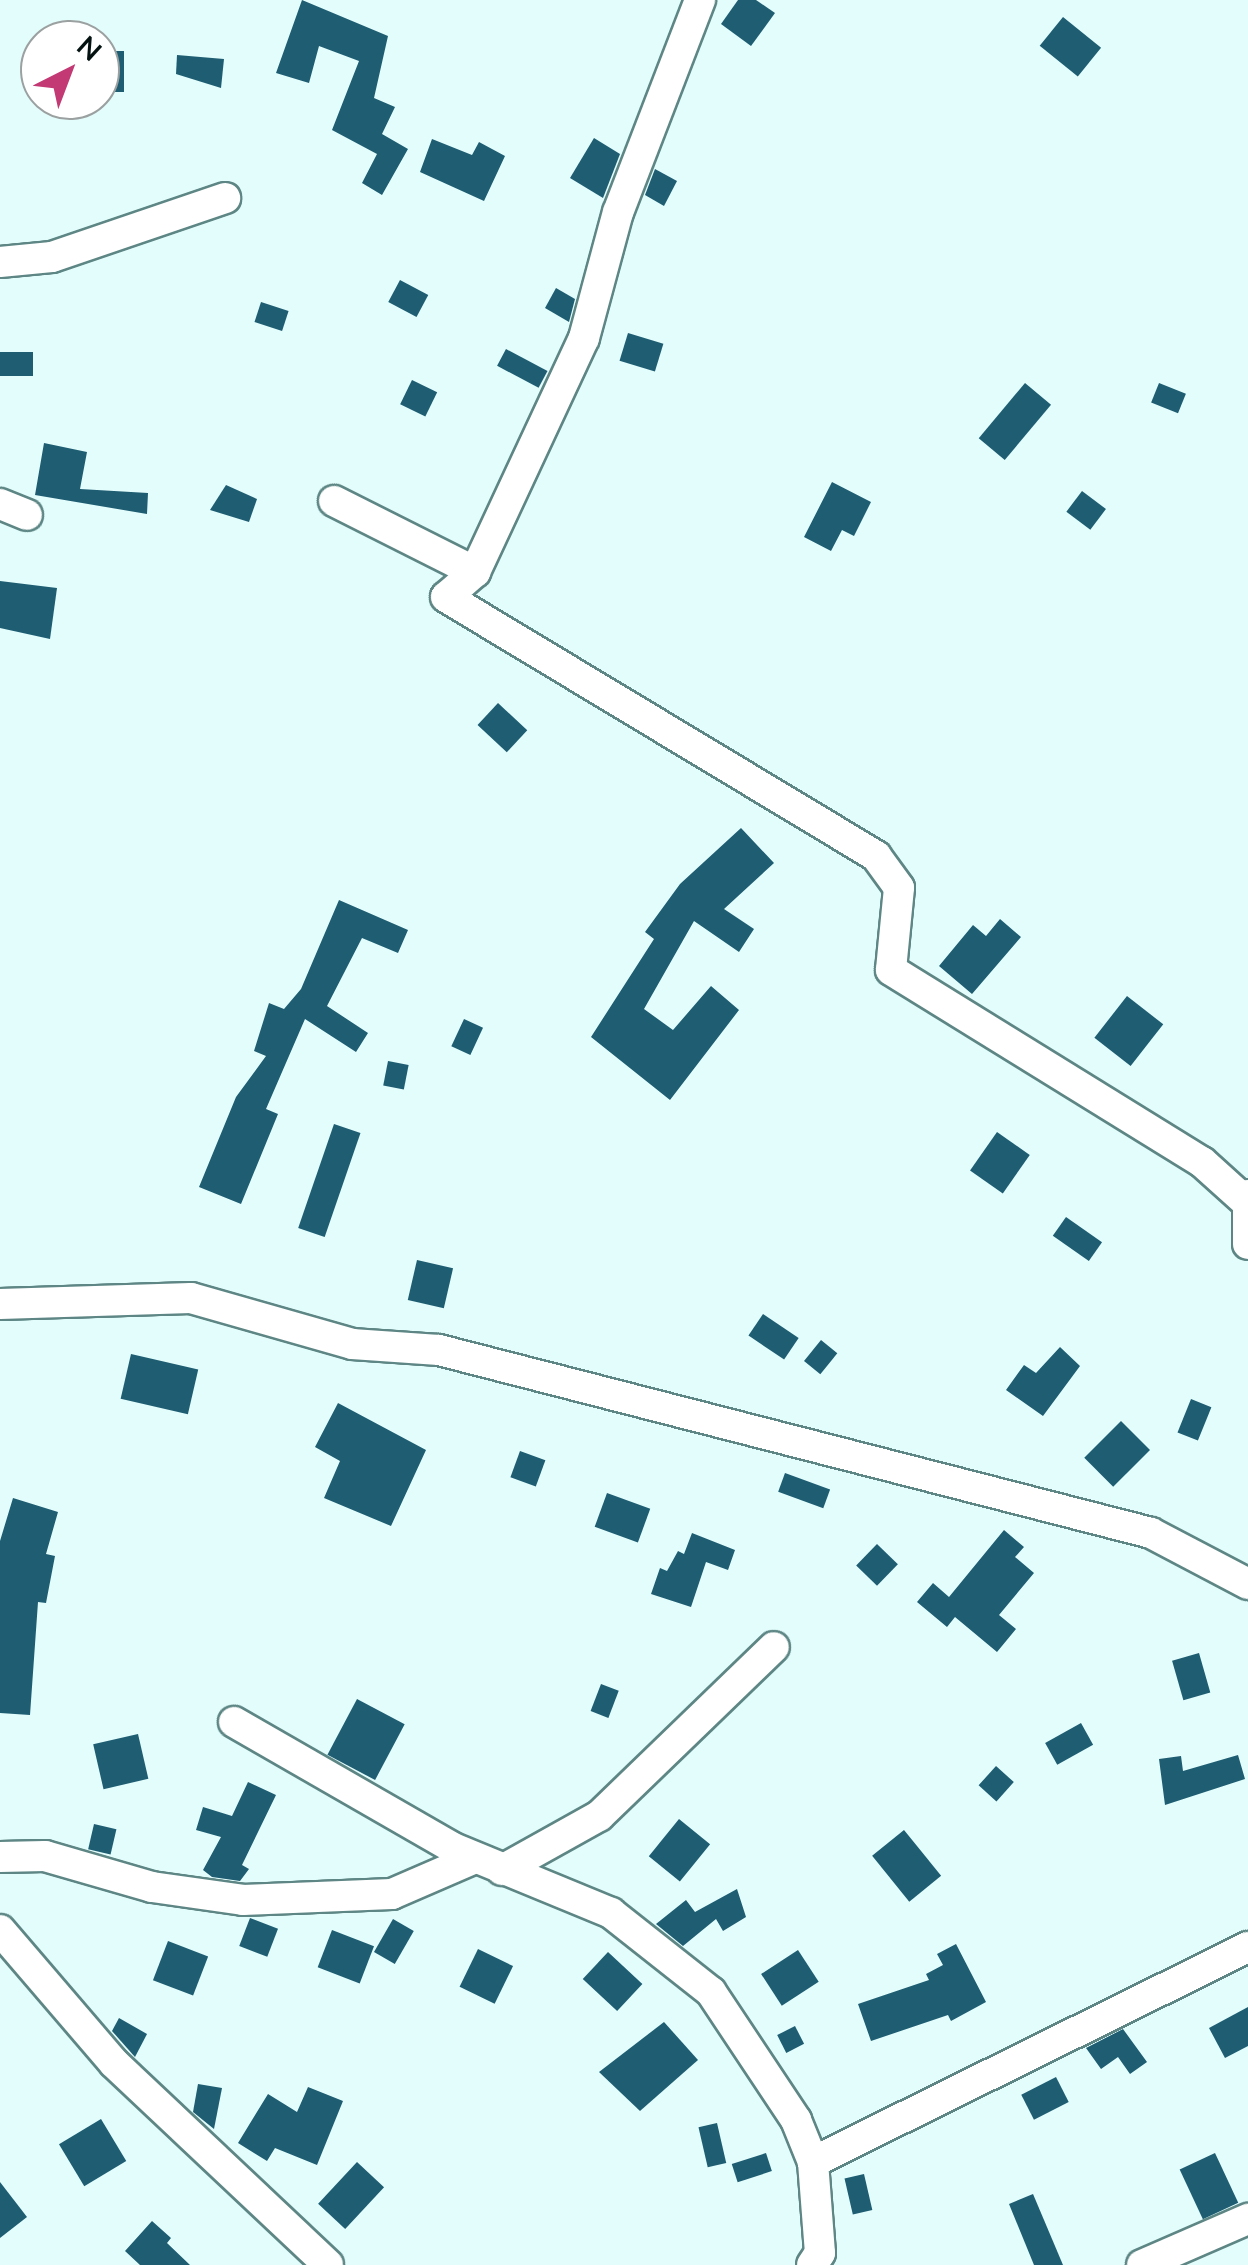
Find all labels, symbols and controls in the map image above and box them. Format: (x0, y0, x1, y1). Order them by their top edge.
north arrow (20, 20, 120, 120)
text: N (68, 28, 109, 70)

